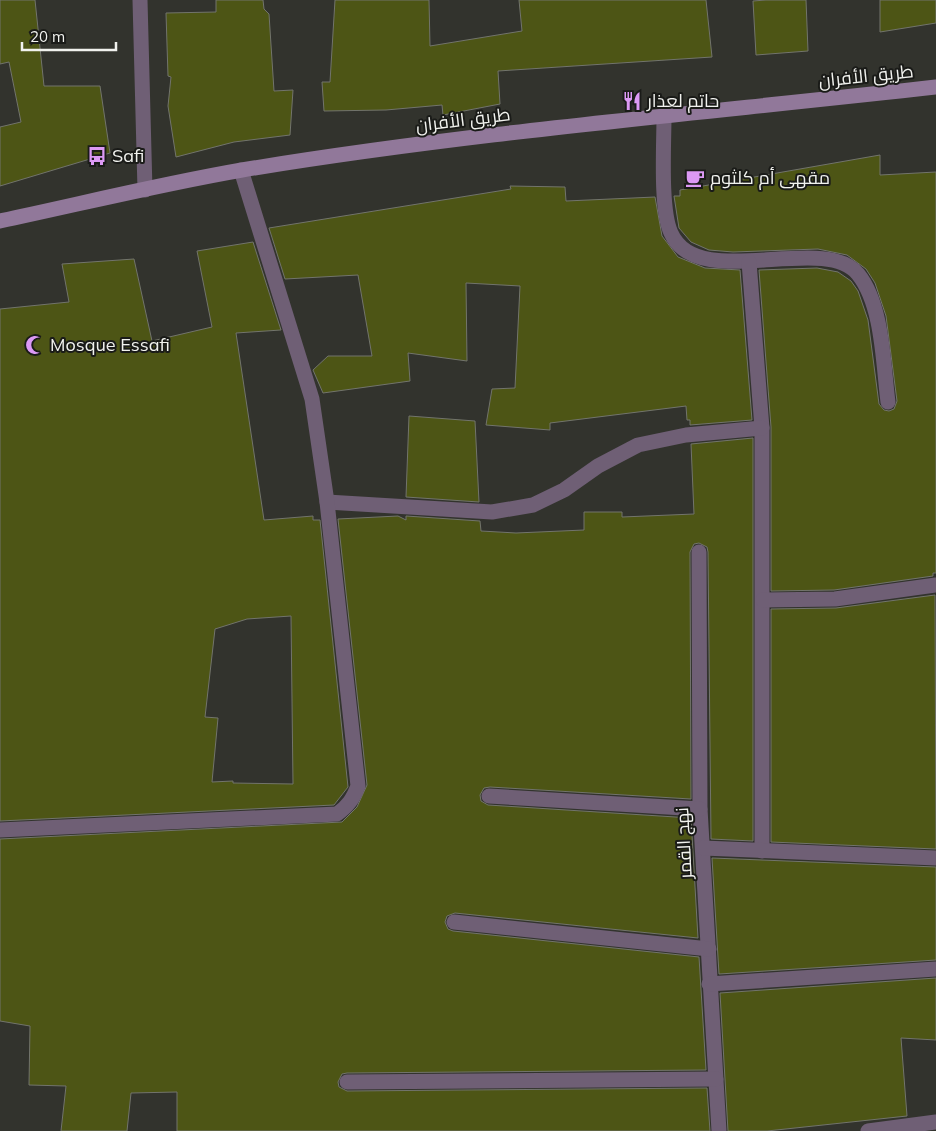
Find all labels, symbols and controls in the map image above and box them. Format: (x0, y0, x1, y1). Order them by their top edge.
scale bar (22, 20, 116, 52)
text: 20 m (30, 27, 65, 46)
street label: طريق الأفران (817, 59, 915, 93)
place label: حاتم لعذار (646, 89, 719, 113)
restaurant icon: حاتم لعذار (621, 90, 643, 112)
street label: طريق الأفران (414, 102, 512, 138)
place label: Safi (112, 144, 144, 167)
bus stop icon: Safi (86, 145, 108, 167)
place label: مقهى أم كلثوم (710, 166, 830, 190)
cafe icon: مقهى أم كلثوم (684, 167, 706, 189)
place label: Mosque Essafi (50, 333, 170, 356)
mosque icon: Mosque Essafi (24, 334, 46, 356)
street label: نهج القمر (670, 807, 698, 880)

